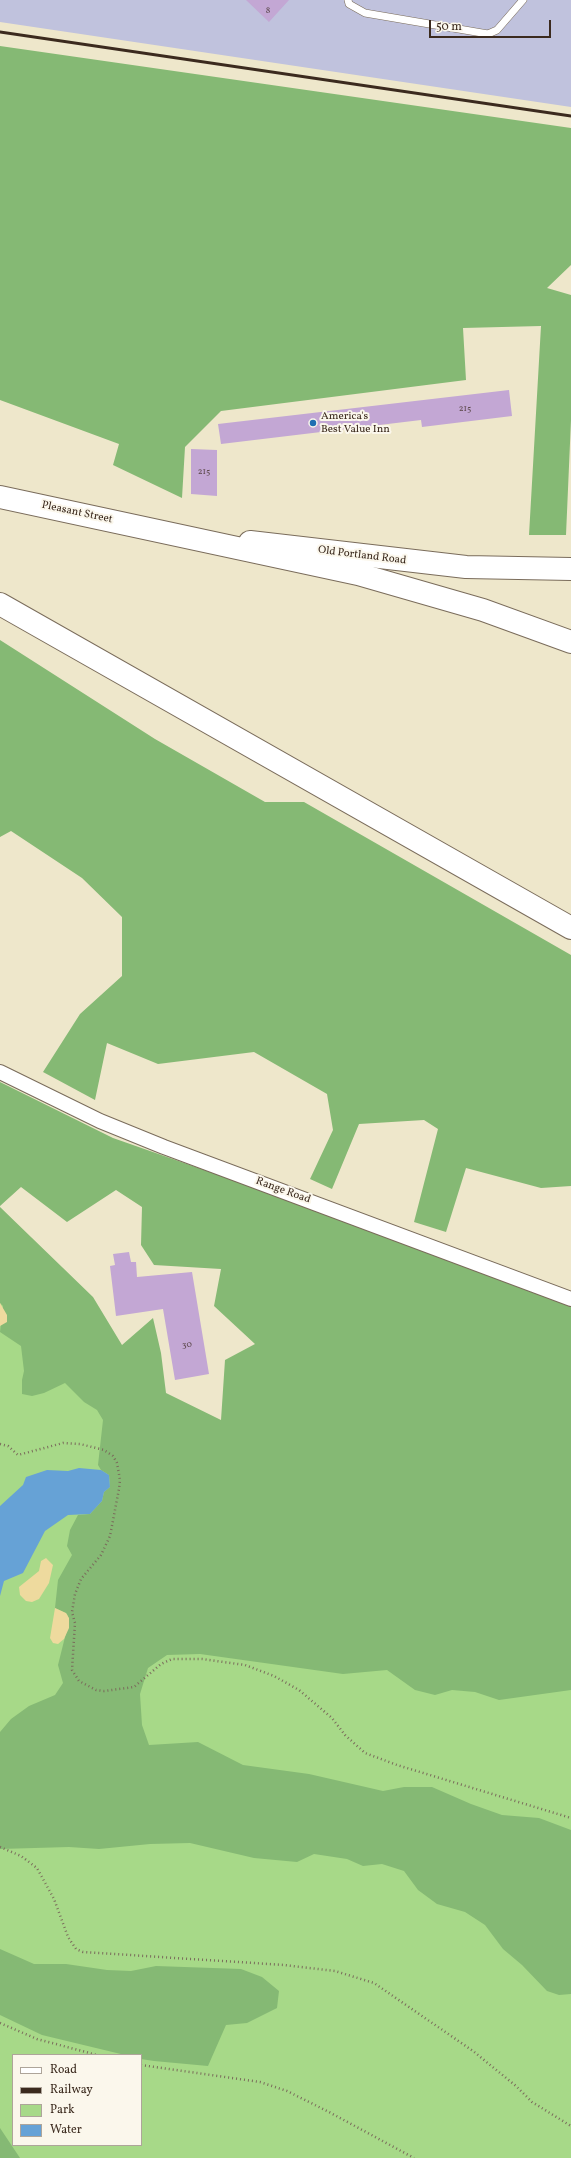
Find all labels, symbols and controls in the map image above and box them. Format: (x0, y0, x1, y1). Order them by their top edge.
house number: 8 (266, 6, 270, 16)
scale bar (431, 12, 553, 38)
text: 50 m (436, 19, 462, 35)
house number: 215 (459, 404, 471, 414)
place label: America's Best Value Inn (321, 410, 390, 436)
marker: America's Best Value Inn (308, 418, 318, 428)
house number: 215 (198, 467, 210, 477)
street label: Pleasant Street (40, 499, 114, 527)
street label: Old Portland Road (317, 544, 407, 568)
street label: Range Road (254, 1175, 312, 1207)
house number: 30 (182, 1340, 192, 1350)
legend (12, 2054, 142, 2146)
text: Road (50, 2062, 77, 2078)
text: Railway (50, 2082, 93, 2098)
text: Park (50, 2102, 75, 2118)
text: Water (50, 2122, 82, 2138)

